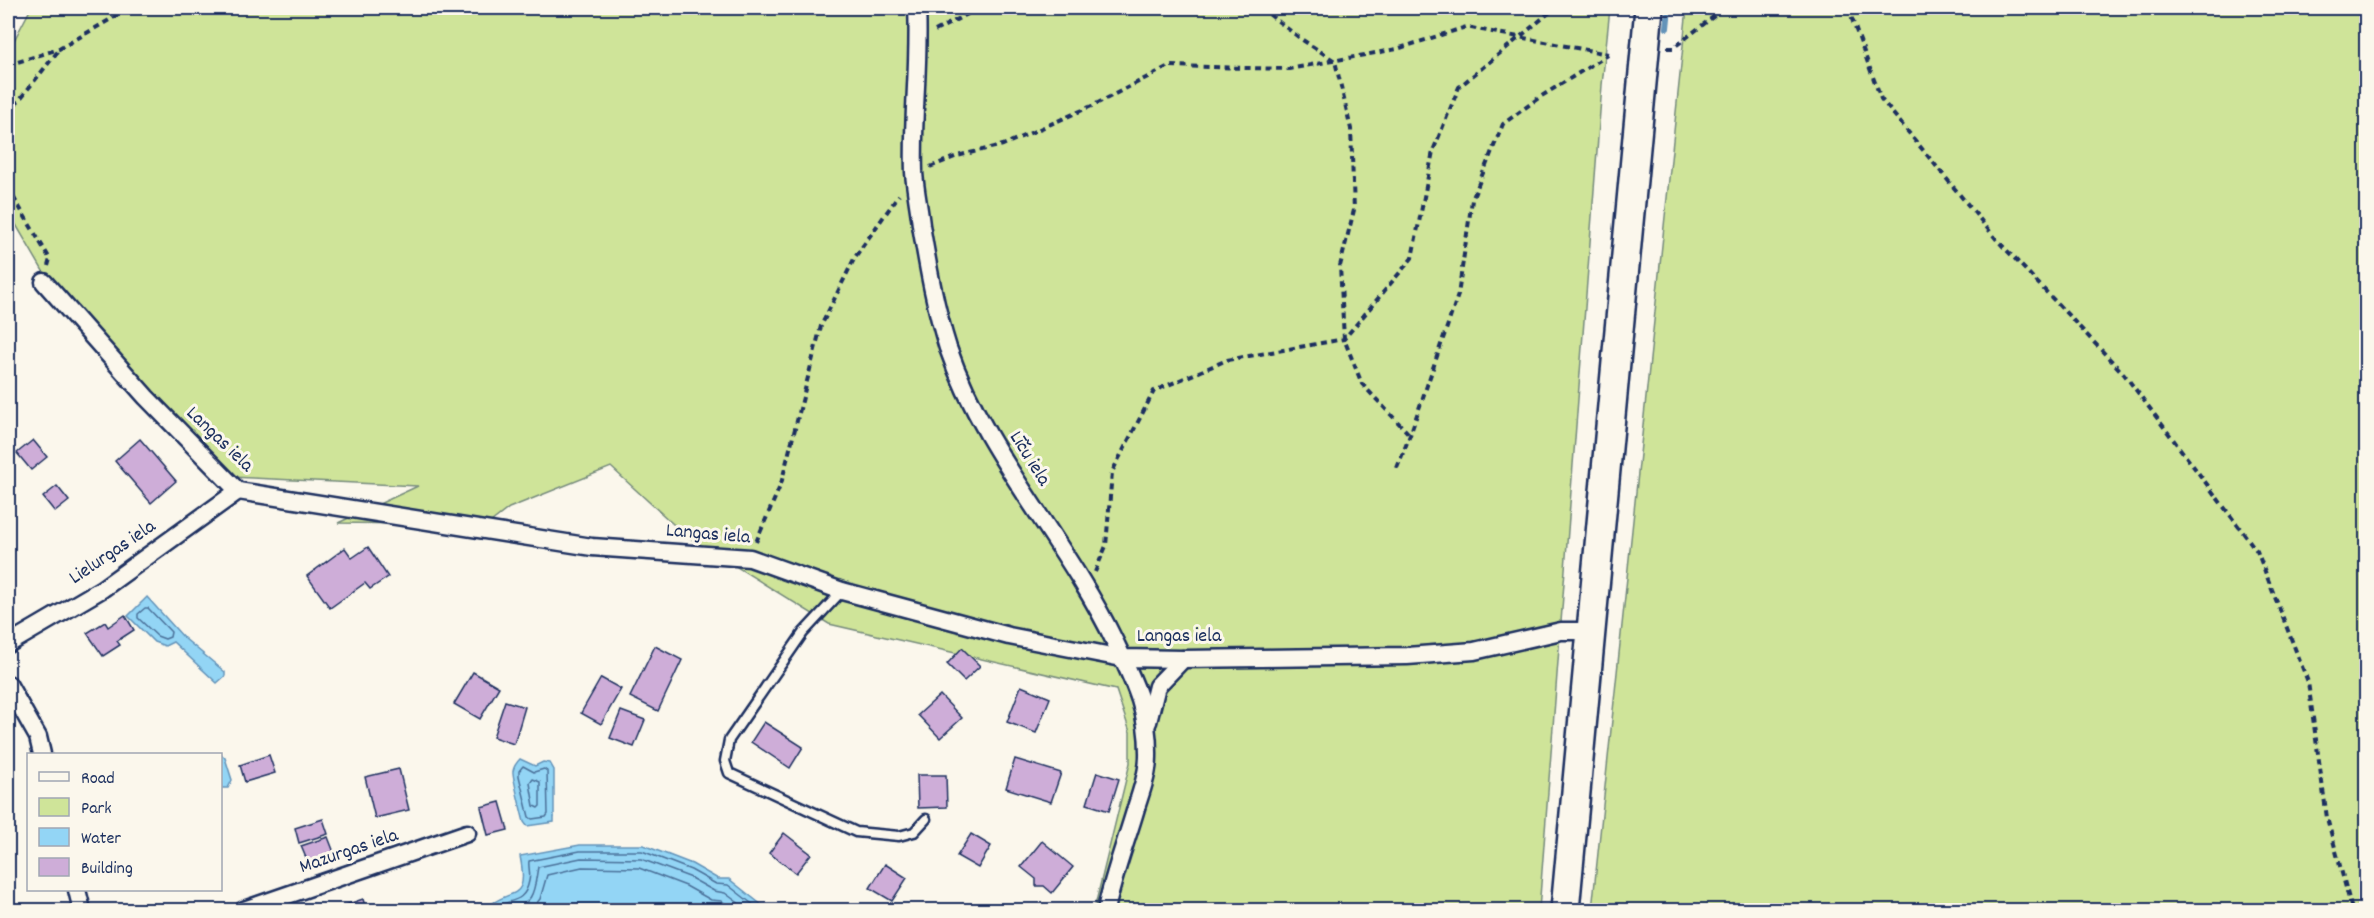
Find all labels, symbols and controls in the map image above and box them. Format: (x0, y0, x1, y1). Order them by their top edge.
street label: Langas iela (179, 401, 260, 480)
street label: Līču iela (1001, 426, 1057, 492)
street label: Lielurgas iela (64, 513, 162, 592)
street label: Langas iela (665, 517, 752, 553)
street label: Langas iela (1137, 623, 1222, 651)
legend (27, 753, 222, 891)
text: Road (81, 767, 115, 792)
text: Park (81, 797, 112, 822)
street label: Mazurgas iela (296, 822, 403, 882)
text: Water (81, 827, 121, 852)
text: Building (81, 857, 133, 882)

